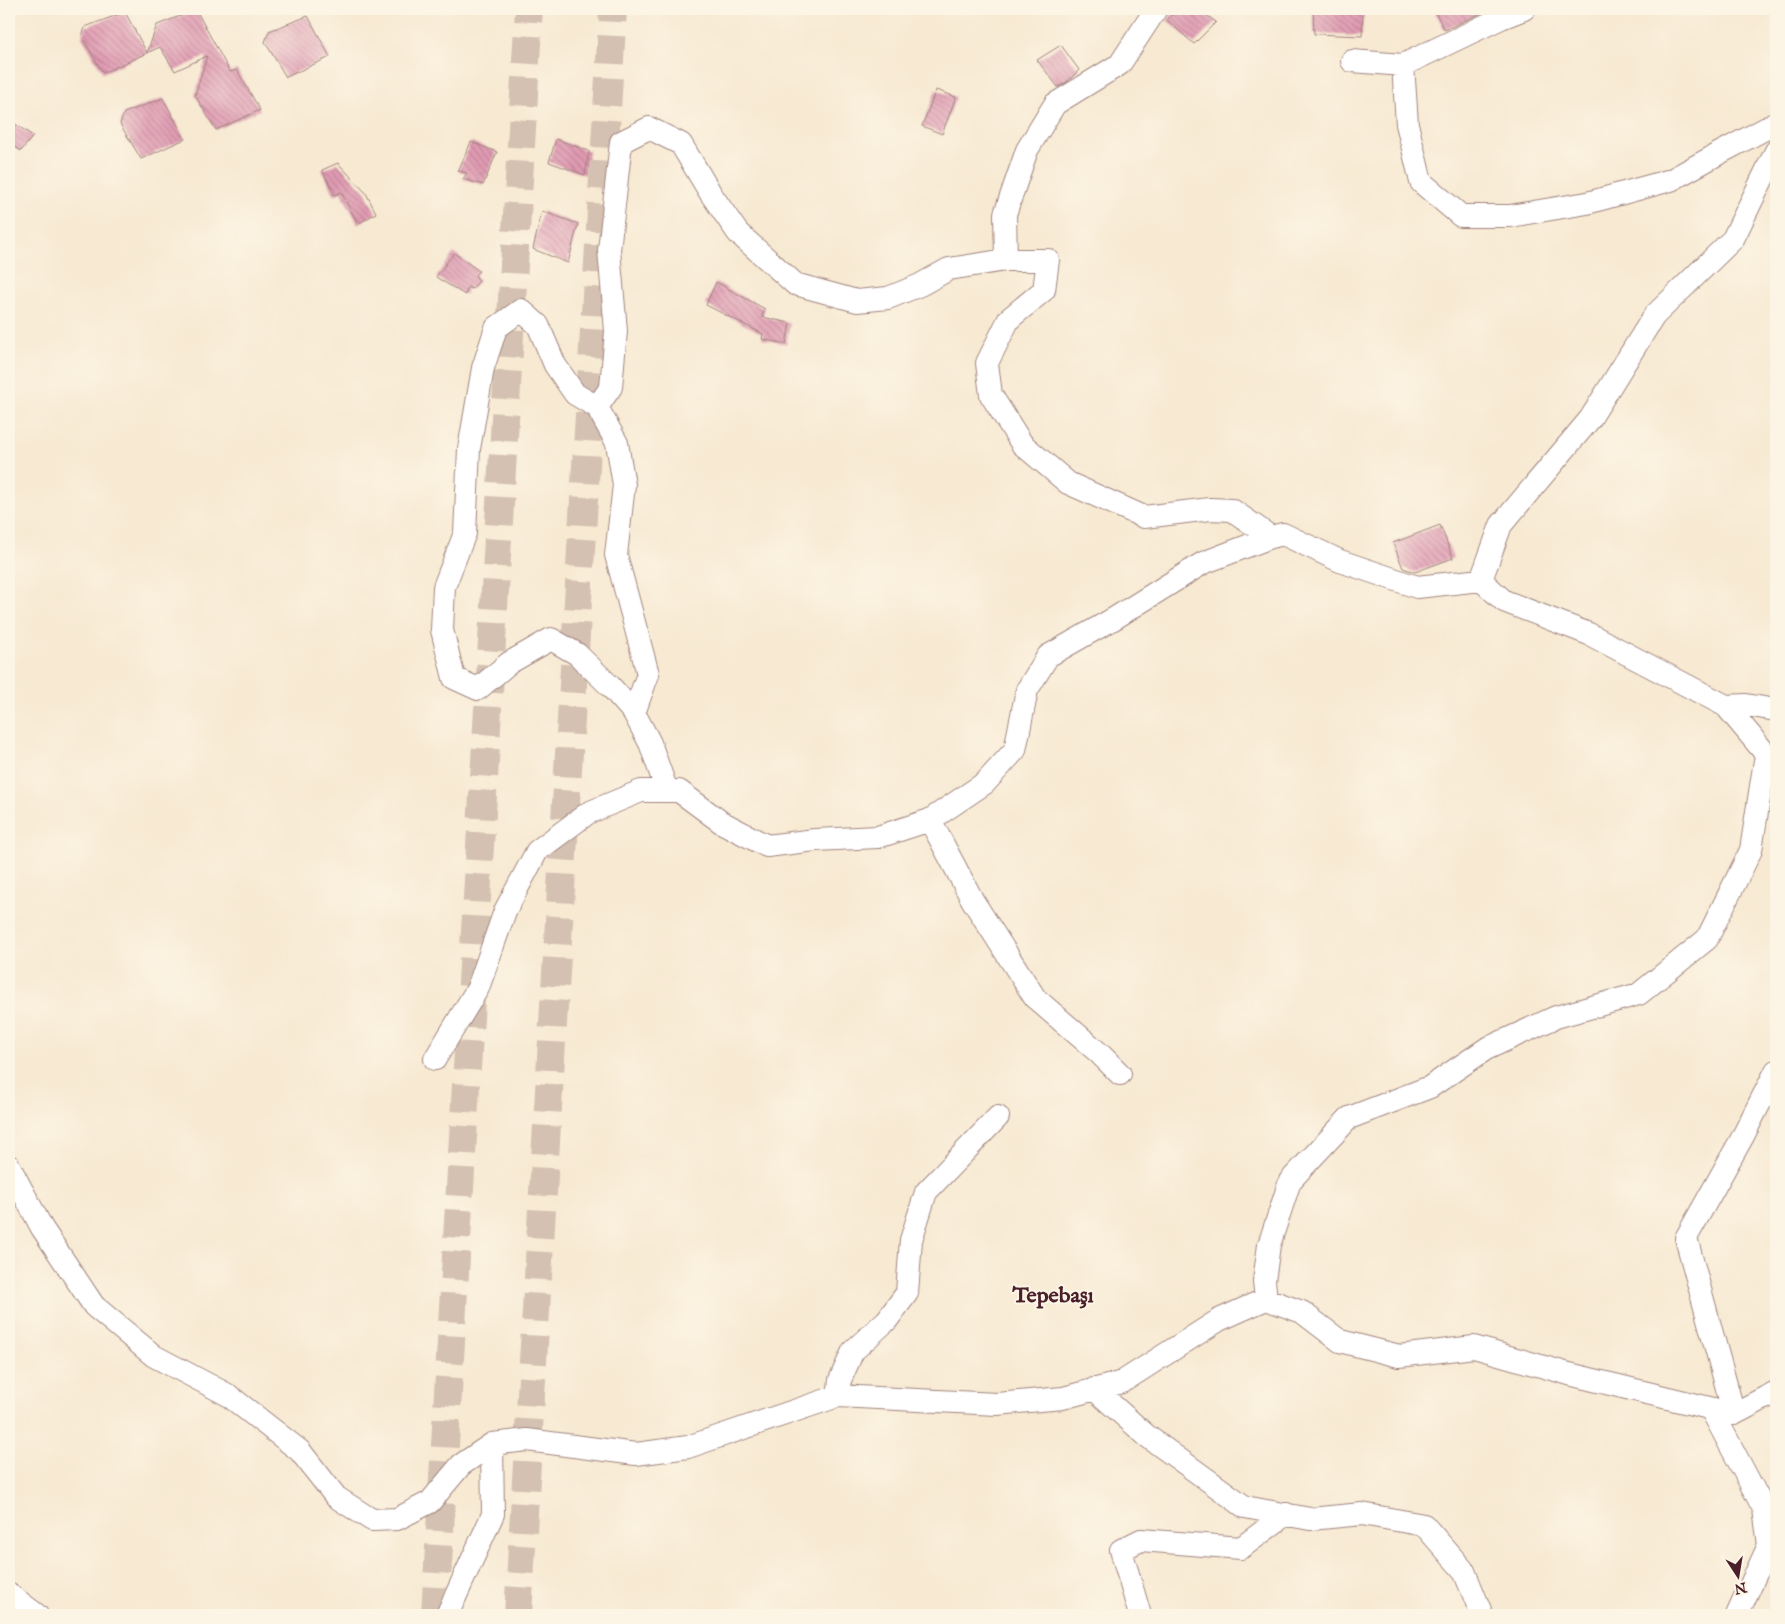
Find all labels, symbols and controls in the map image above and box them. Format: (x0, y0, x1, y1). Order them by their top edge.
district label: Tepebaşı (1011, 1282, 1094, 1310)
north arrow (1712, 1552, 1762, 1602)
text: N (1733, 1577, 1749, 1598)

